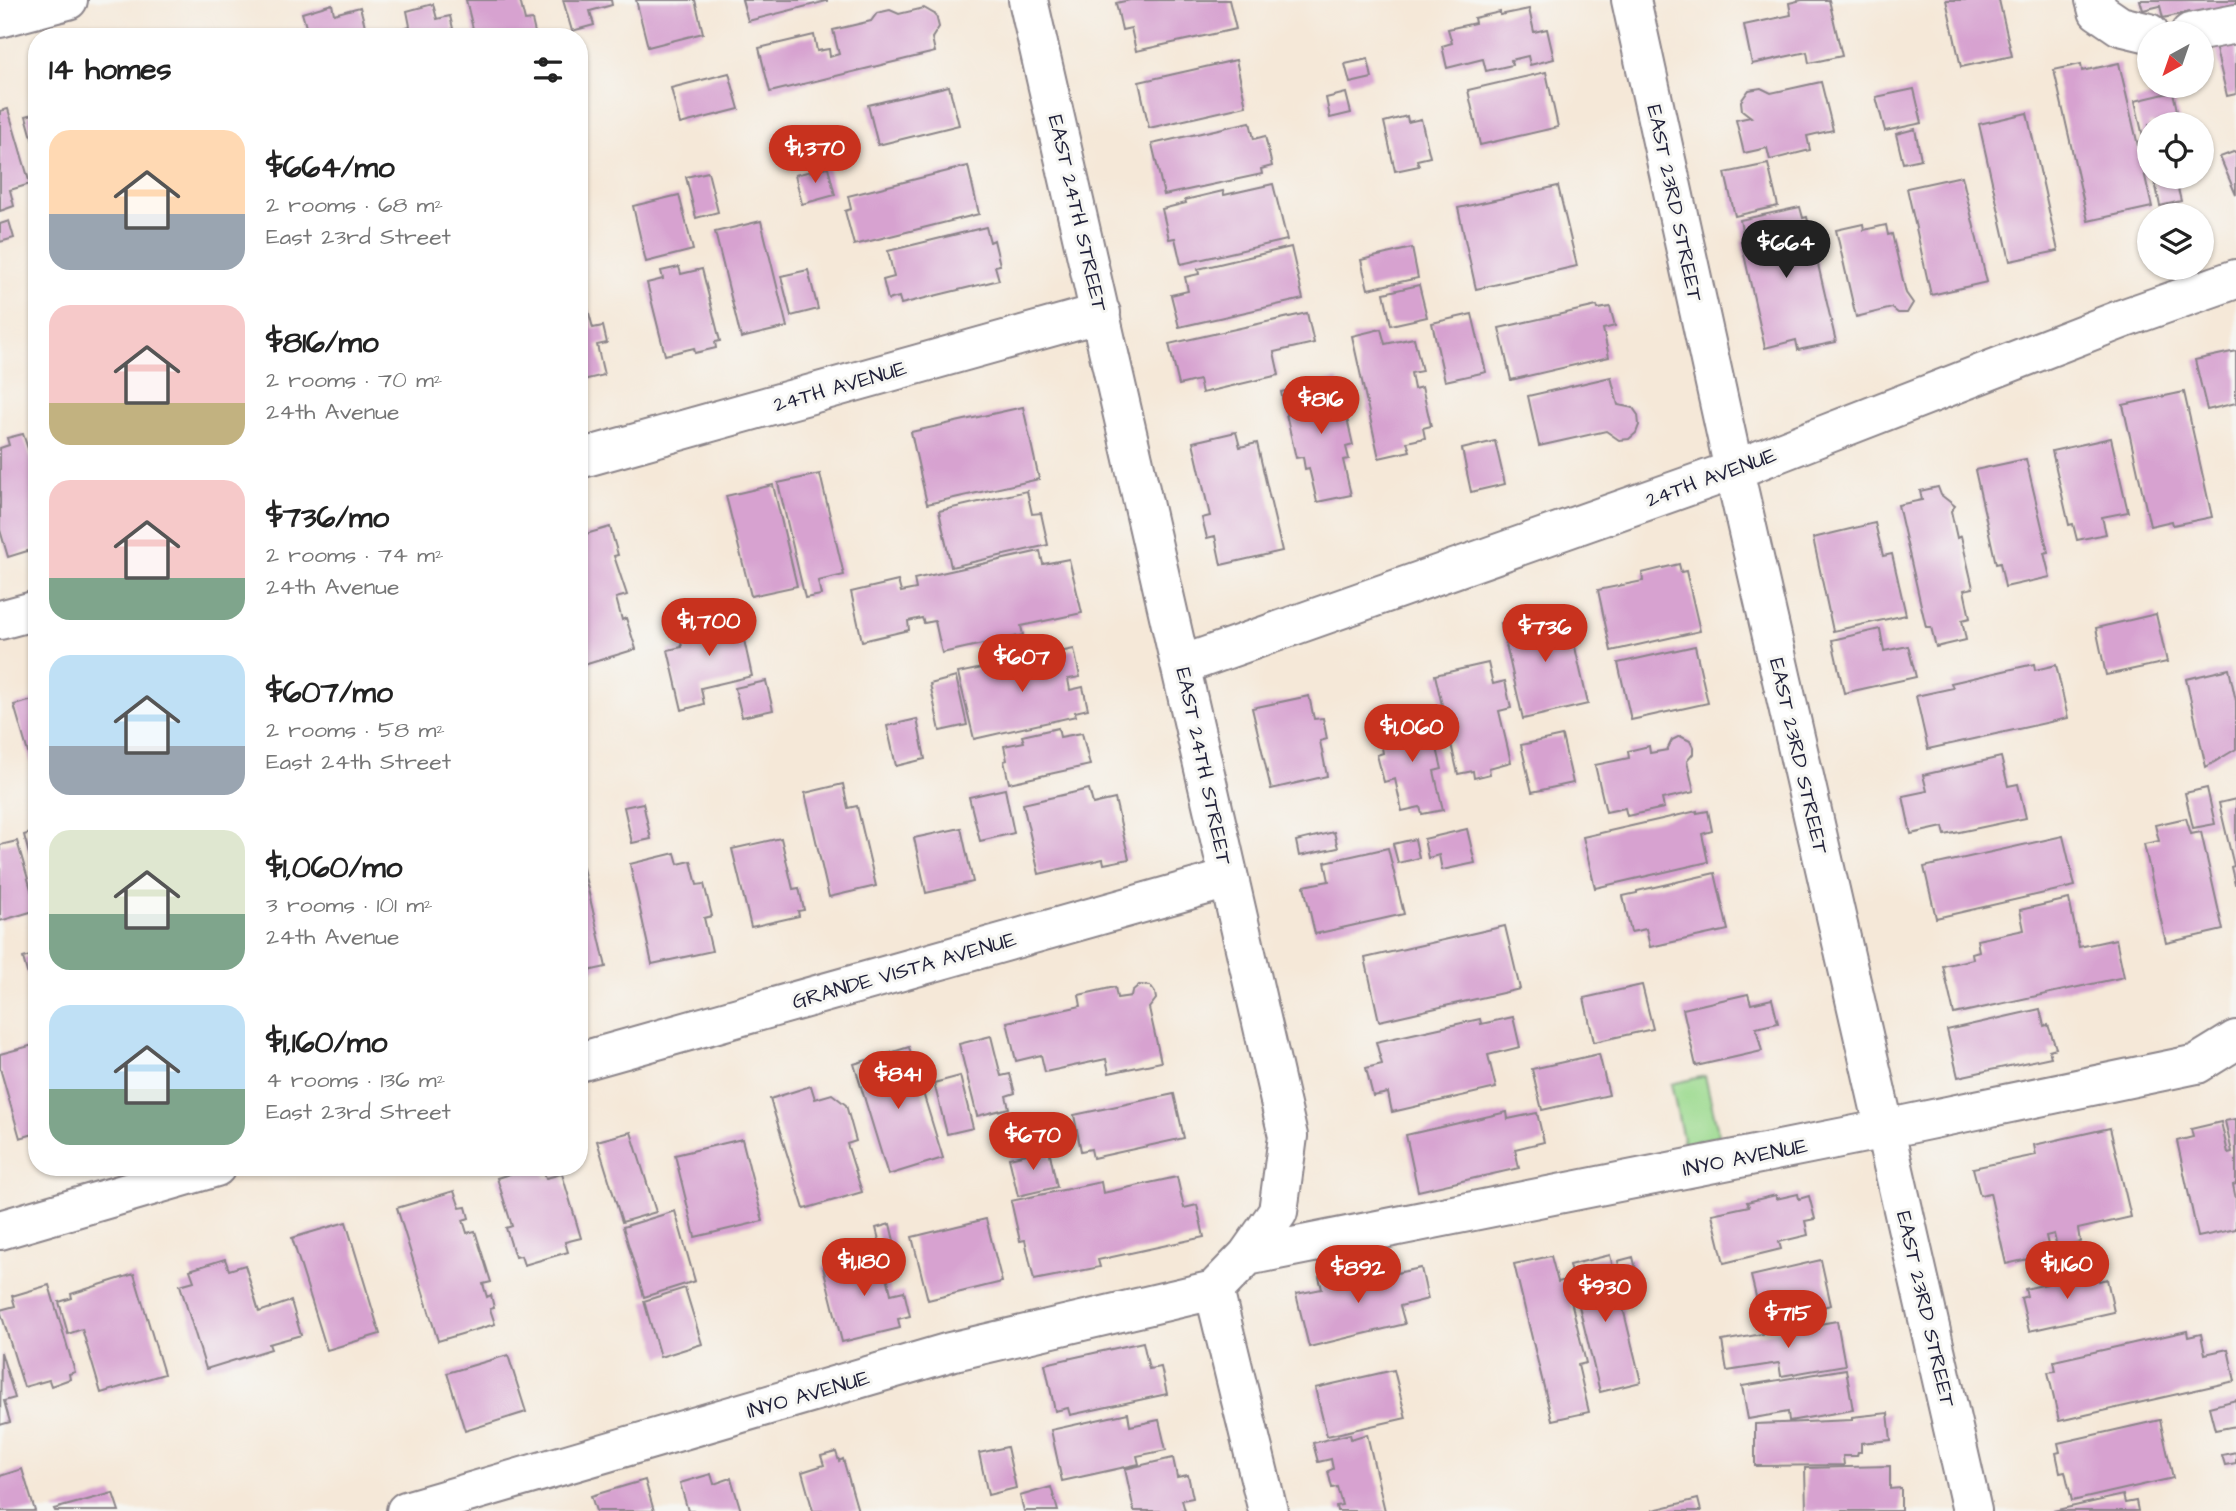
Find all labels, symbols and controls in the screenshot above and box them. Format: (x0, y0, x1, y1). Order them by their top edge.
north arrow (2137, 21, 2214, 98)
map controls (2137, 21, 2214, 280)
text: 14 homes (49, 49, 172, 91)
icon: filters (529, 51, 567, 89)
street label: EAST 23RD STREET (1640, 102, 1710, 305)
street label: EAST 24TH STREET (1041, 112, 1114, 315)
button: locate (2137, 112, 2214, 189)
pin: $1,370 (758, 125, 872, 185)
text: $1,370 (785, 132, 845, 164)
text: $664/mo (266, 147, 395, 189)
icon: home (105, 158, 189, 242)
text: 2 rooms · 68 m² (266, 189, 443, 221)
button: layers (2137, 203, 2214, 280)
pin: $664 (1745, 220, 1827, 280)
text: East 23rd Street (266, 221, 451, 253)
text: $664 (1757, 227, 1815, 259)
text: $816/mo (266, 322, 379, 364)
icon: home (105, 333, 189, 417)
street label: 24TH AVENUE (770, 354, 911, 419)
text: 2 rooms · 70 m² (266, 364, 442, 396)
pin: $816 (1280, 376, 1362, 436)
text: $816 (1298, 383, 1344, 415)
text: 24th Avenue (266, 396, 399, 428)
street label: 24TH AVENUE (1642, 440, 1781, 515)
text: $736/mo (266, 497, 389, 539)
icon: home (105, 508, 189, 592)
text: 2 rooms · 74 m² (266, 539, 444, 571)
text: 24th Avenue (266, 571, 399, 603)
pin: $1,700 (652, 598, 766, 658)
pin: $736 (1504, 604, 1586, 664)
text: $1,700 (677, 605, 741, 637)
text: $736 (1518, 611, 1572, 643)
pin: $607 (981, 634, 1063, 694)
text: $607 (994, 641, 1050, 673)
street label: EAST 23RD STREET (1762, 655, 1835, 858)
street label: EAST 24TH STREET (1168, 665, 1239, 868)
text: $607/mo (266, 672, 393, 714)
icon: home (105, 683, 189, 767)
pin: $1,060 (1355, 704, 1469, 764)
text: $1,060 (1380, 711, 1444, 743)
text: 2 rooms · 58 m² (266, 714, 445, 746)
text: East 24th Street (266, 746, 451, 778)
text: $1,060/mo (266, 847, 402, 889)
icon: home (105, 858, 189, 942)
text: 3 rooms · 101 m² (266, 889, 433, 921)
text: 24th Avenue (266, 921, 399, 953)
street label: GRANDE VISTA AVENUE (789, 924, 1020, 1016)
text: $1,160/mo (266, 1022, 387, 1064)
icon: home (105, 1033, 189, 1117)
pin: $841 (857, 1052, 939, 1111)
text: $841 (875, 1058, 921, 1090)
text: 4 rooms · 136 m² (266, 1064, 445, 1096)
text: East 23rd Street (266, 1096, 451, 1128)
pin: $670 (992, 1112, 1074, 1172)
text: $670 (1005, 1119, 1061, 1151)
street label: INYO AVENUE (1680, 1131, 1810, 1184)
street label: EAST 23RD STREET (1889, 1208, 1962, 1411)
pin: $1,180 (807, 1238, 921, 1298)
pin: $1,160 (2010, 1242, 2124, 1301)
text: $1,180 (838, 1245, 890, 1277)
pin: $892 (1317, 1246, 1399, 1305)
text: $1,160 (2041, 1248, 2093, 1280)
text: $892 (1331, 1252, 1385, 1284)
pin: $930 (1564, 1264, 1646, 1324)
text: $930 (1579, 1271, 1631, 1303)
pin: $715 (1747, 1290, 1829, 1350)
text: $715 (1765, 1297, 1811, 1329)
street label: INYO AVENUE (743, 1363, 873, 1426)

